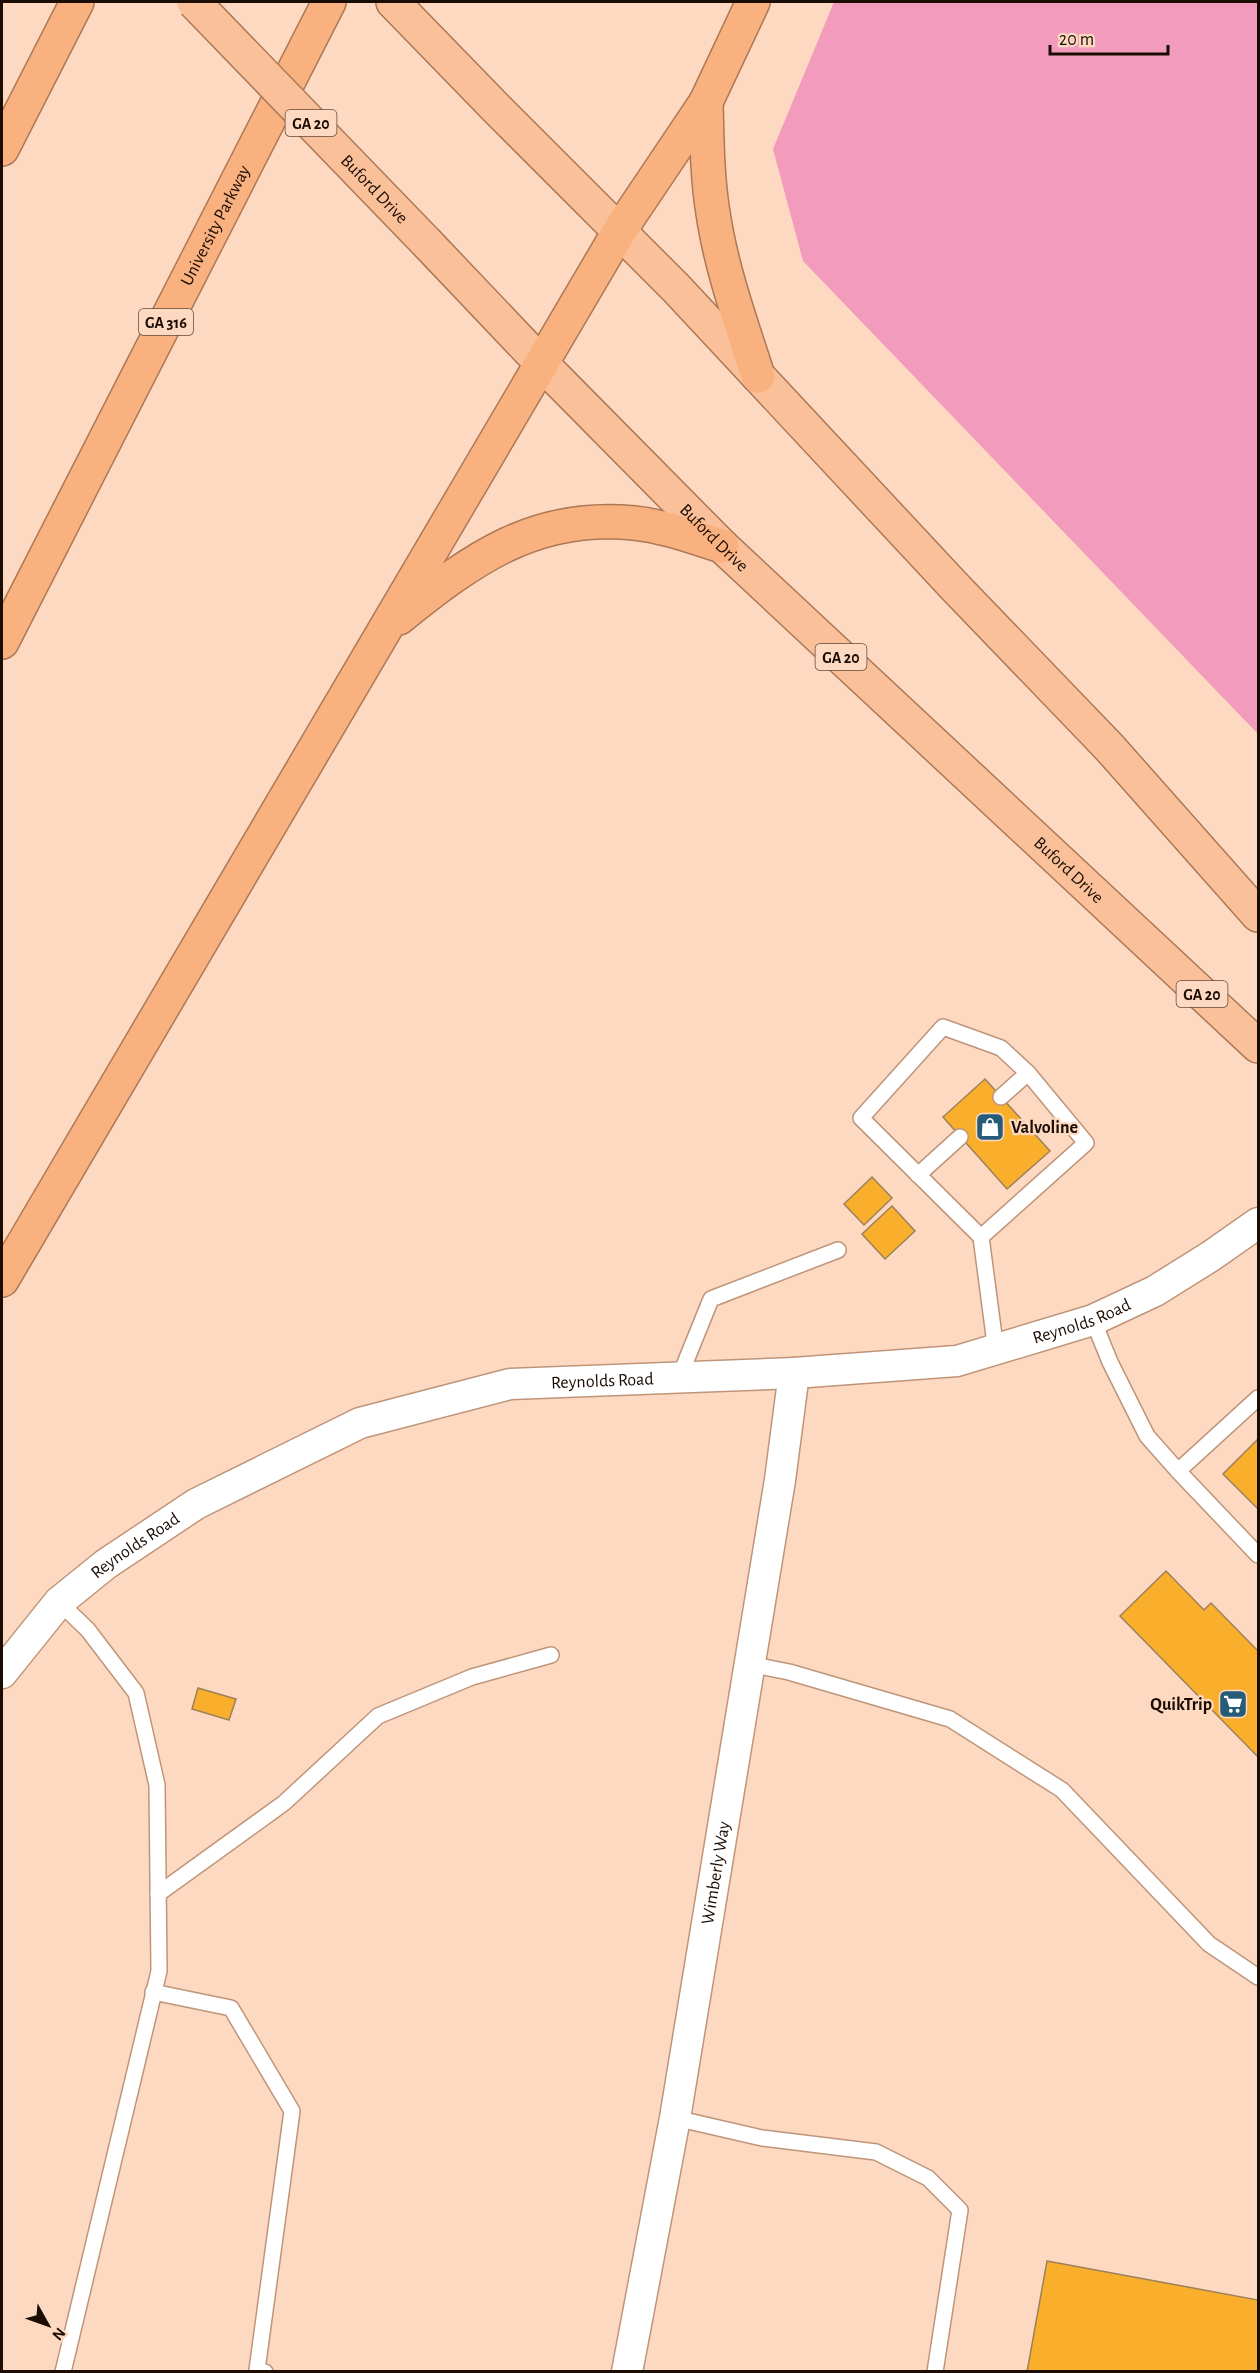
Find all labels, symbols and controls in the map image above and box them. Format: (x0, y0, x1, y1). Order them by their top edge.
scale bar (1050, 18, 1168, 56)
text: 20 m (1059, 31, 1094, 49)
road number: GA 20 (286, 110, 336, 136)
street label: Buford Drive (337, 152, 411, 228)
street label: University Parkway (178, 162, 254, 289)
road number: GA 316 (139, 309, 193, 335)
street label: Buford Drive (676, 501, 751, 576)
road number: GA 20 (816, 644, 866, 670)
street label: Buford Drive (1030, 834, 1107, 907)
road number: GA 20 (1176, 981, 1228, 1007)
shop icon: Valvoline (974, 1111, 1006, 1143)
place label: Valvoline (1011, 1119, 1078, 1137)
street label: Reynolds Road (1031, 1296, 1134, 1348)
street label: Reynolds Road (551, 1370, 654, 1392)
street label: Reynolds Road (88, 1510, 183, 1582)
supermarket icon: QuikTrip (1217, 1688, 1249, 1720)
place label: QuikTrip (1150, 1696, 1212, 1714)
street label: Wimberly Way (699, 1820, 734, 1926)
north arrow (18, 2295, 78, 2355)
text: N (49, 2325, 68, 2343)

